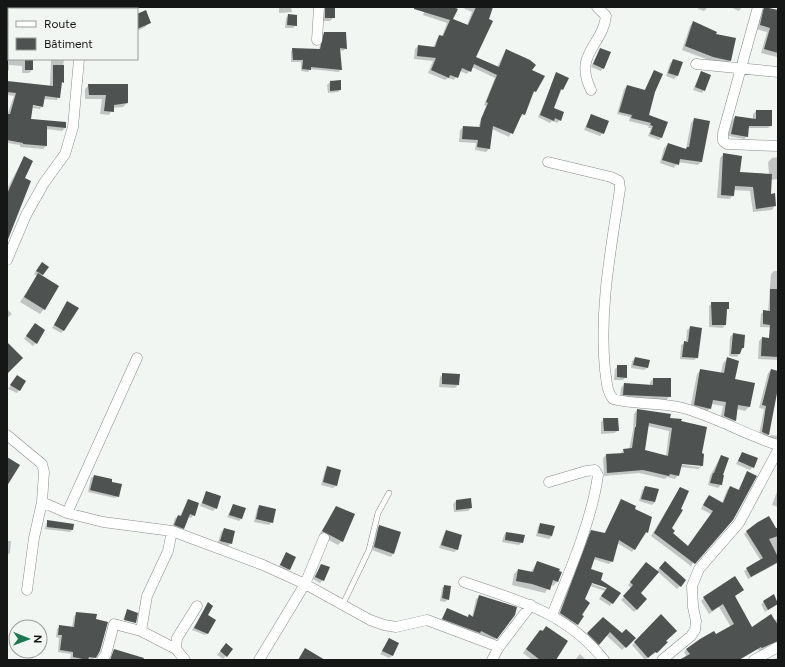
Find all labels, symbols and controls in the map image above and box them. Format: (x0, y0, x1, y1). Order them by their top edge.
legend (8, 8, 138, 60)
text: Route (44, 17, 77, 31)
text: Bâtiment (44, 37, 93, 51)
north arrow (8, 619, 48, 659)
text: N (31, 635, 44, 644)

